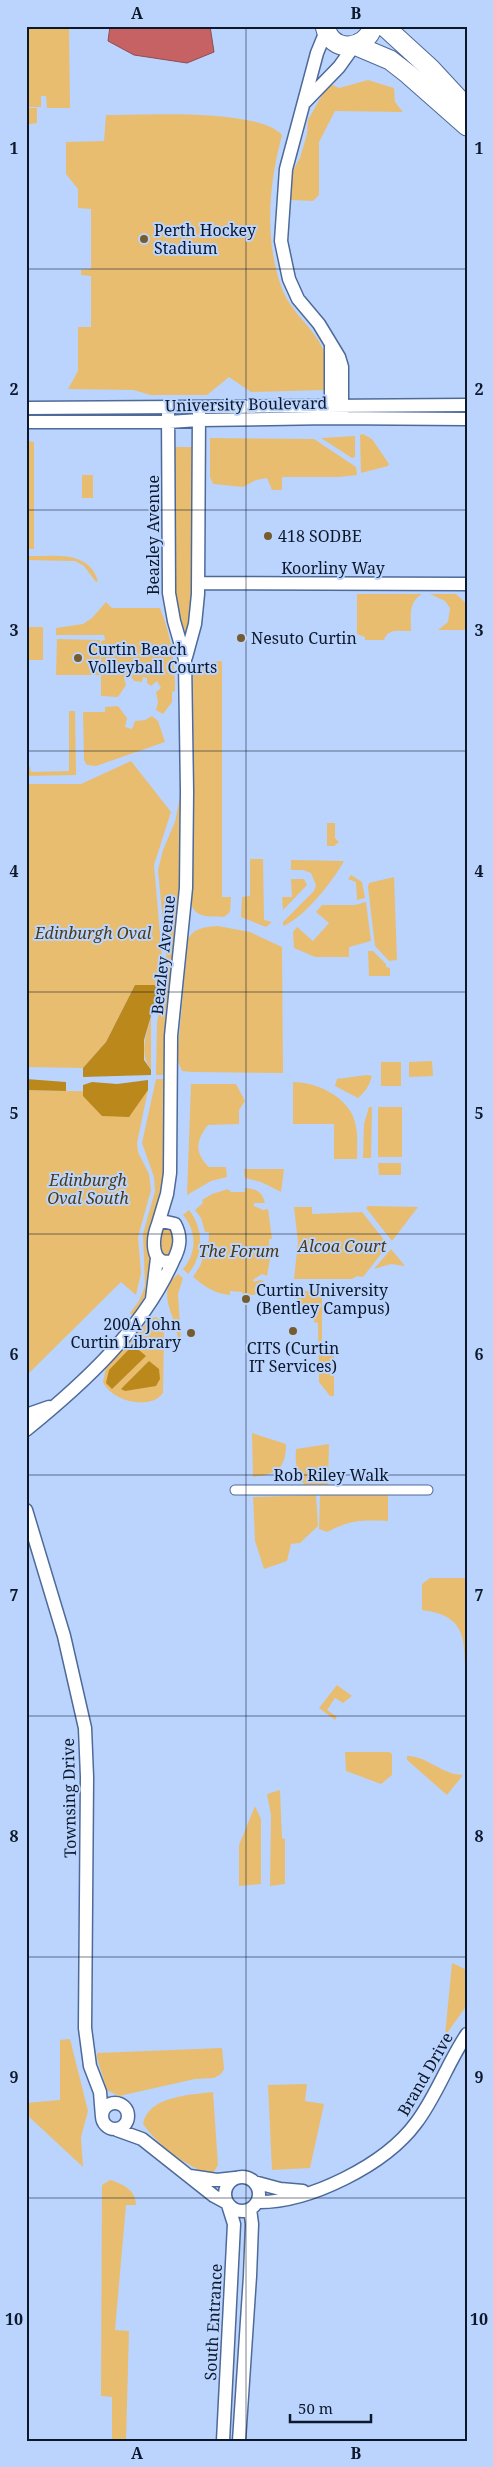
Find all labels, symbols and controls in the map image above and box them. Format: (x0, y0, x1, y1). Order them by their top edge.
text: A (131, 2, 144, 24)
text: B (351, 2, 362, 24)
text: 1 (9, 137, 19, 159)
text: 1 (474, 137, 484, 159)
place label: Perth Hockey Stadium (154, 219, 257, 259)
marker: Perth Hockey Stadium (138, 233, 150, 245)
text: 2 (9, 378, 19, 400)
text: 2 (474, 378, 484, 400)
street label: University Boulevard (165, 392, 328, 416)
street label: Beazley Avenue (142, 475, 164, 595)
place label: 418 SODBE (278, 525, 362, 547)
marker: 418 SODBE (262, 530, 274, 542)
street label: Koorliny Way (281, 557, 386, 579)
text: 3 (9, 619, 19, 641)
text: 3 (474, 619, 484, 641)
place label: Nesuto Curtin (251, 627, 357, 649)
marker: Nesuto Curtin (235, 632, 247, 644)
place label: Curtin Beach Volleyball Courts (88, 638, 217, 678)
marker: Curtin Beach Volleyball Courts (72, 652, 84, 664)
text: 4 (9, 860, 19, 882)
text: 4 (474, 860, 484, 882)
street label: Beazley Avenue (146, 894, 180, 1016)
park label: Edinburgh Oval (34, 922, 151, 944)
text: 5 (9, 1102, 19, 1124)
text: 5 (474, 1102, 484, 1124)
park label: Edinburgh Oval South (47, 1169, 129, 1209)
park label: Alcoa Court (297, 1235, 386, 1257)
park label: The Forum (199, 1240, 280, 1262)
place label: Curtin University (Bentley Campus) (256, 1279, 390, 1319)
marker: Curtin University (Bentley Campus) (240, 1293, 252, 1305)
place label: 200A John Curtin Library (71, 1313, 182, 1353)
marker: CITS (Curtin IT Services) (287, 1325, 299, 1337)
marker: 200A John Curtin Library (185, 1327, 197, 1339)
place label: CITS (Curtin IT Services) (247, 1337, 339, 1377)
text: 6 (9, 1343, 19, 1365)
text: 6 (474, 1343, 484, 1365)
street label: Rob Riley Walk (273, 1464, 389, 1486)
text: 7 (9, 1584, 19, 1606)
text: 7 (474, 1584, 484, 1606)
street label: Townsing Drive (57, 1738, 81, 1858)
text: 8 (9, 1825, 19, 1847)
text: 8 (474, 1825, 484, 1847)
street label: Brand Drive (392, 2028, 458, 2120)
text: 9 (9, 2066, 19, 2088)
text: 9 (474, 2066, 484, 2088)
street label: South Entrance (199, 2263, 227, 2381)
text: 10 (5, 2308, 23, 2330)
text: 10 (470, 2308, 488, 2330)
scale bar (290, 2392, 372, 2424)
text: 50 m (298, 2398, 333, 2418)
text: A (131, 2442, 144, 2464)
text: B (351, 2442, 362, 2464)

